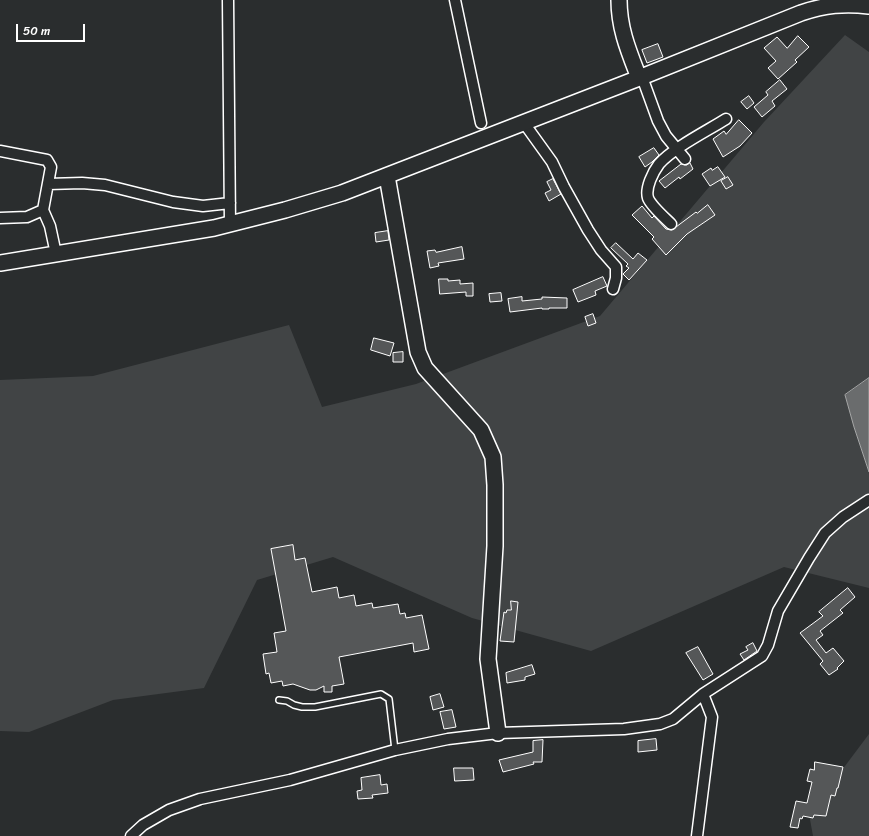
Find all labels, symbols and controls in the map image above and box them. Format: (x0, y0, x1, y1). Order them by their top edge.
scale bar (18, 16, 87, 42)
text: 50 m (23, 20, 50, 42)

